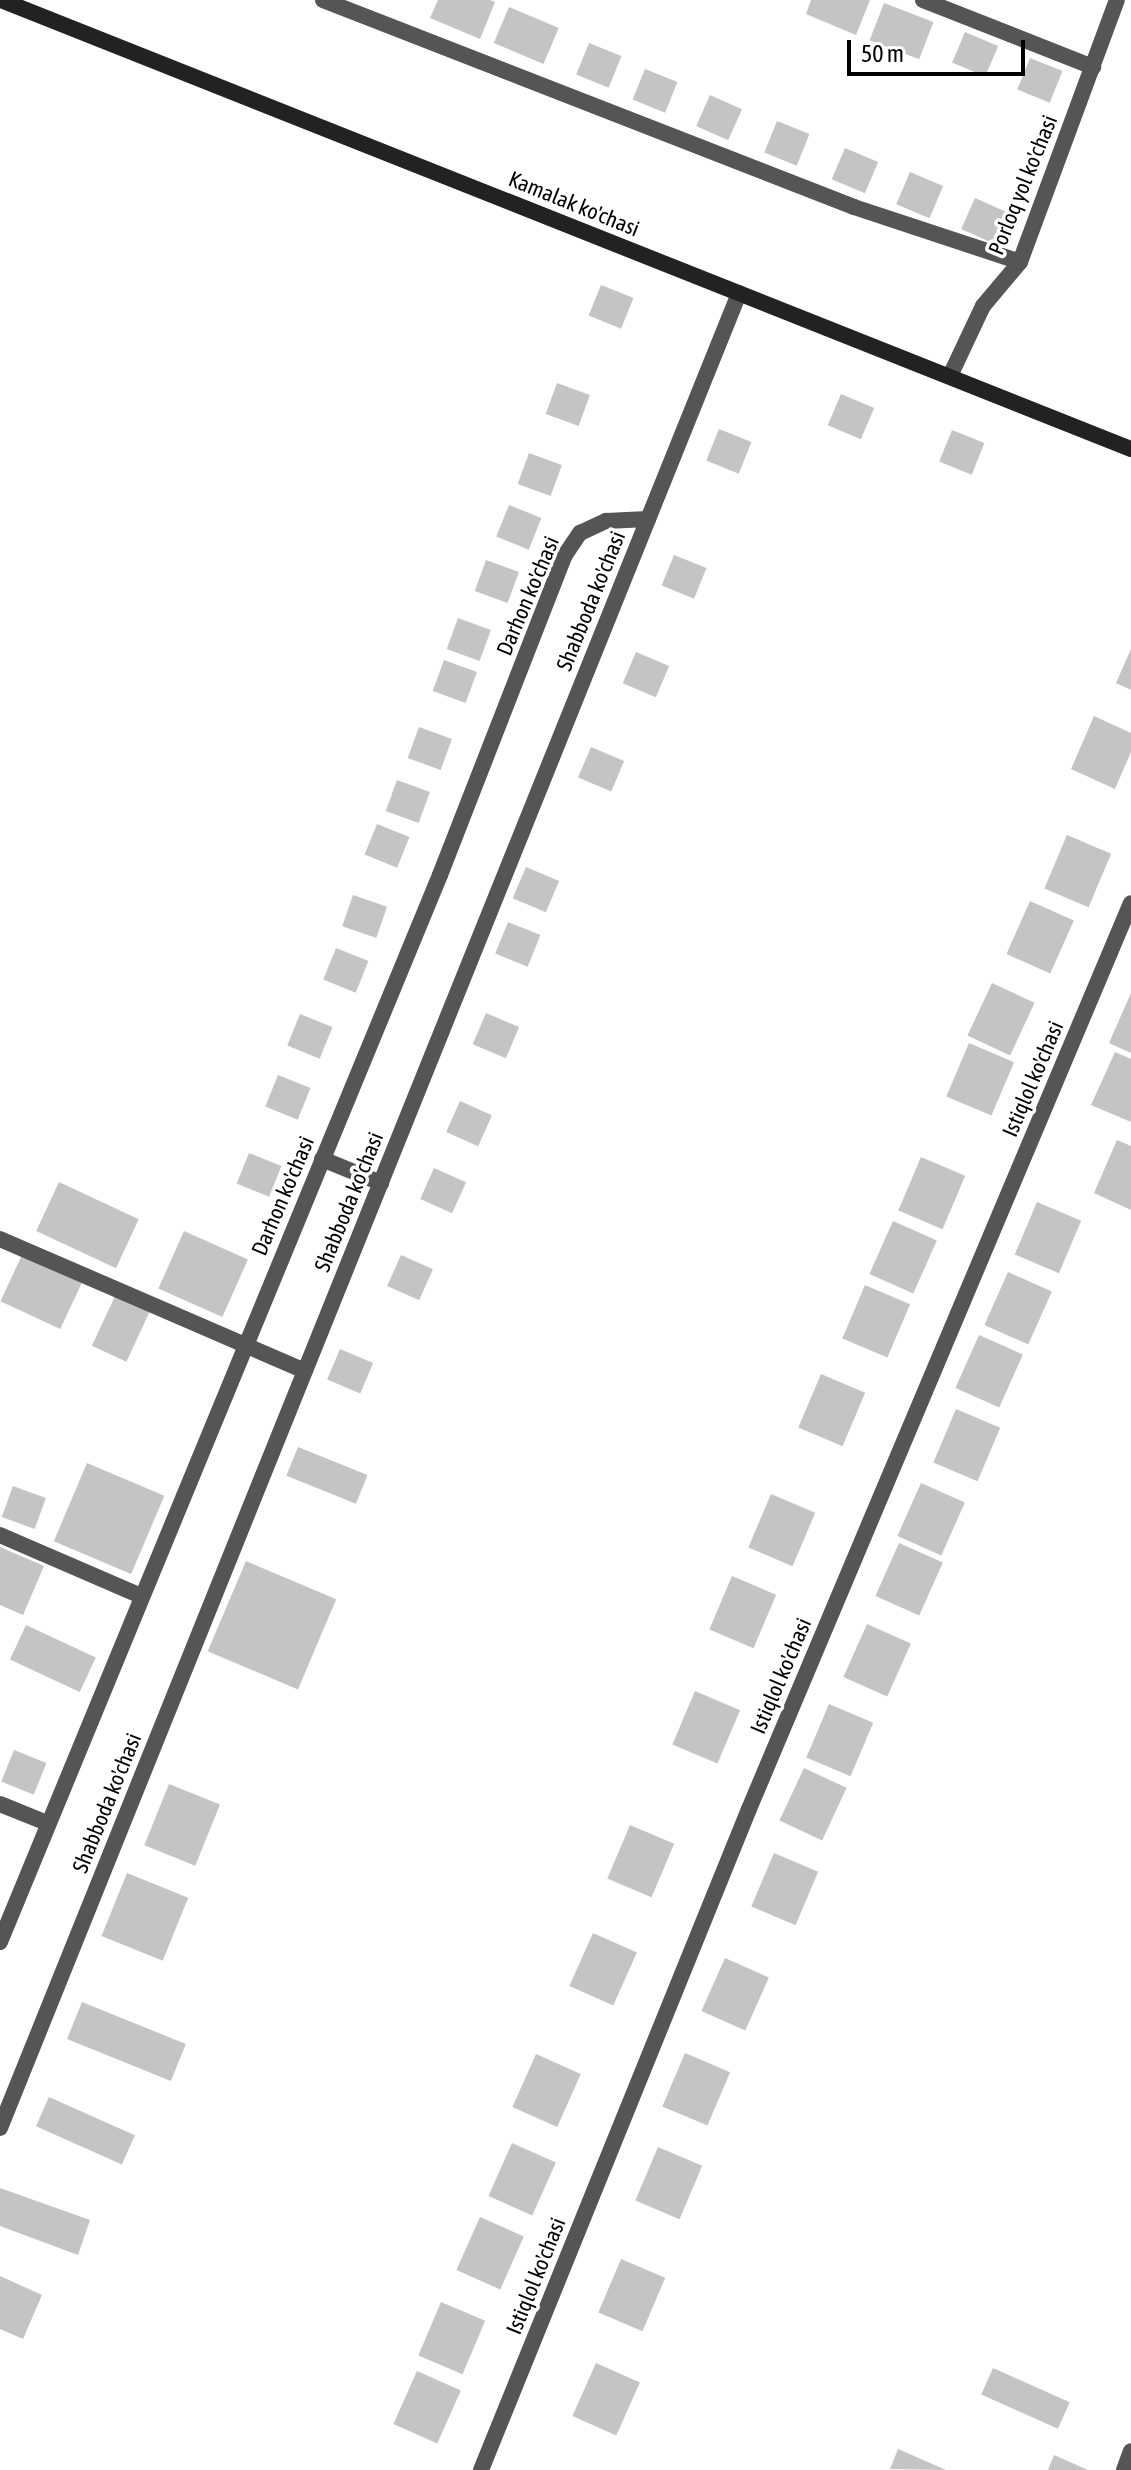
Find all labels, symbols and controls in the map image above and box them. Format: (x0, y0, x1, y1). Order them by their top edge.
scale bar (851, 24, 1029, 74)
text: 50 m (861, 40, 904, 67)
street label: Porloq yol ko'chasi (983, 111, 1063, 259)
street label: Kamalak ko'chasi (505, 166, 643, 242)
street label: Shabboda ko'chasi (551, 527, 631, 675)
street label: Darhon ko'chasi (491, 532, 565, 660)
street label: Istiqlol ko'chasi (997, 1017, 1069, 1141)
street label: Shabboda ko'chasi (309, 1128, 389, 1276)
street label: Darhon ko'chasi (246, 1132, 320, 1260)
street label: Istiqlol ko'chasi (745, 1614, 817, 1738)
street label: Shabboda ko'chasi (67, 1729, 147, 1877)
street label: Istiqlol ko'chasi (501, 2214, 571, 2338)

